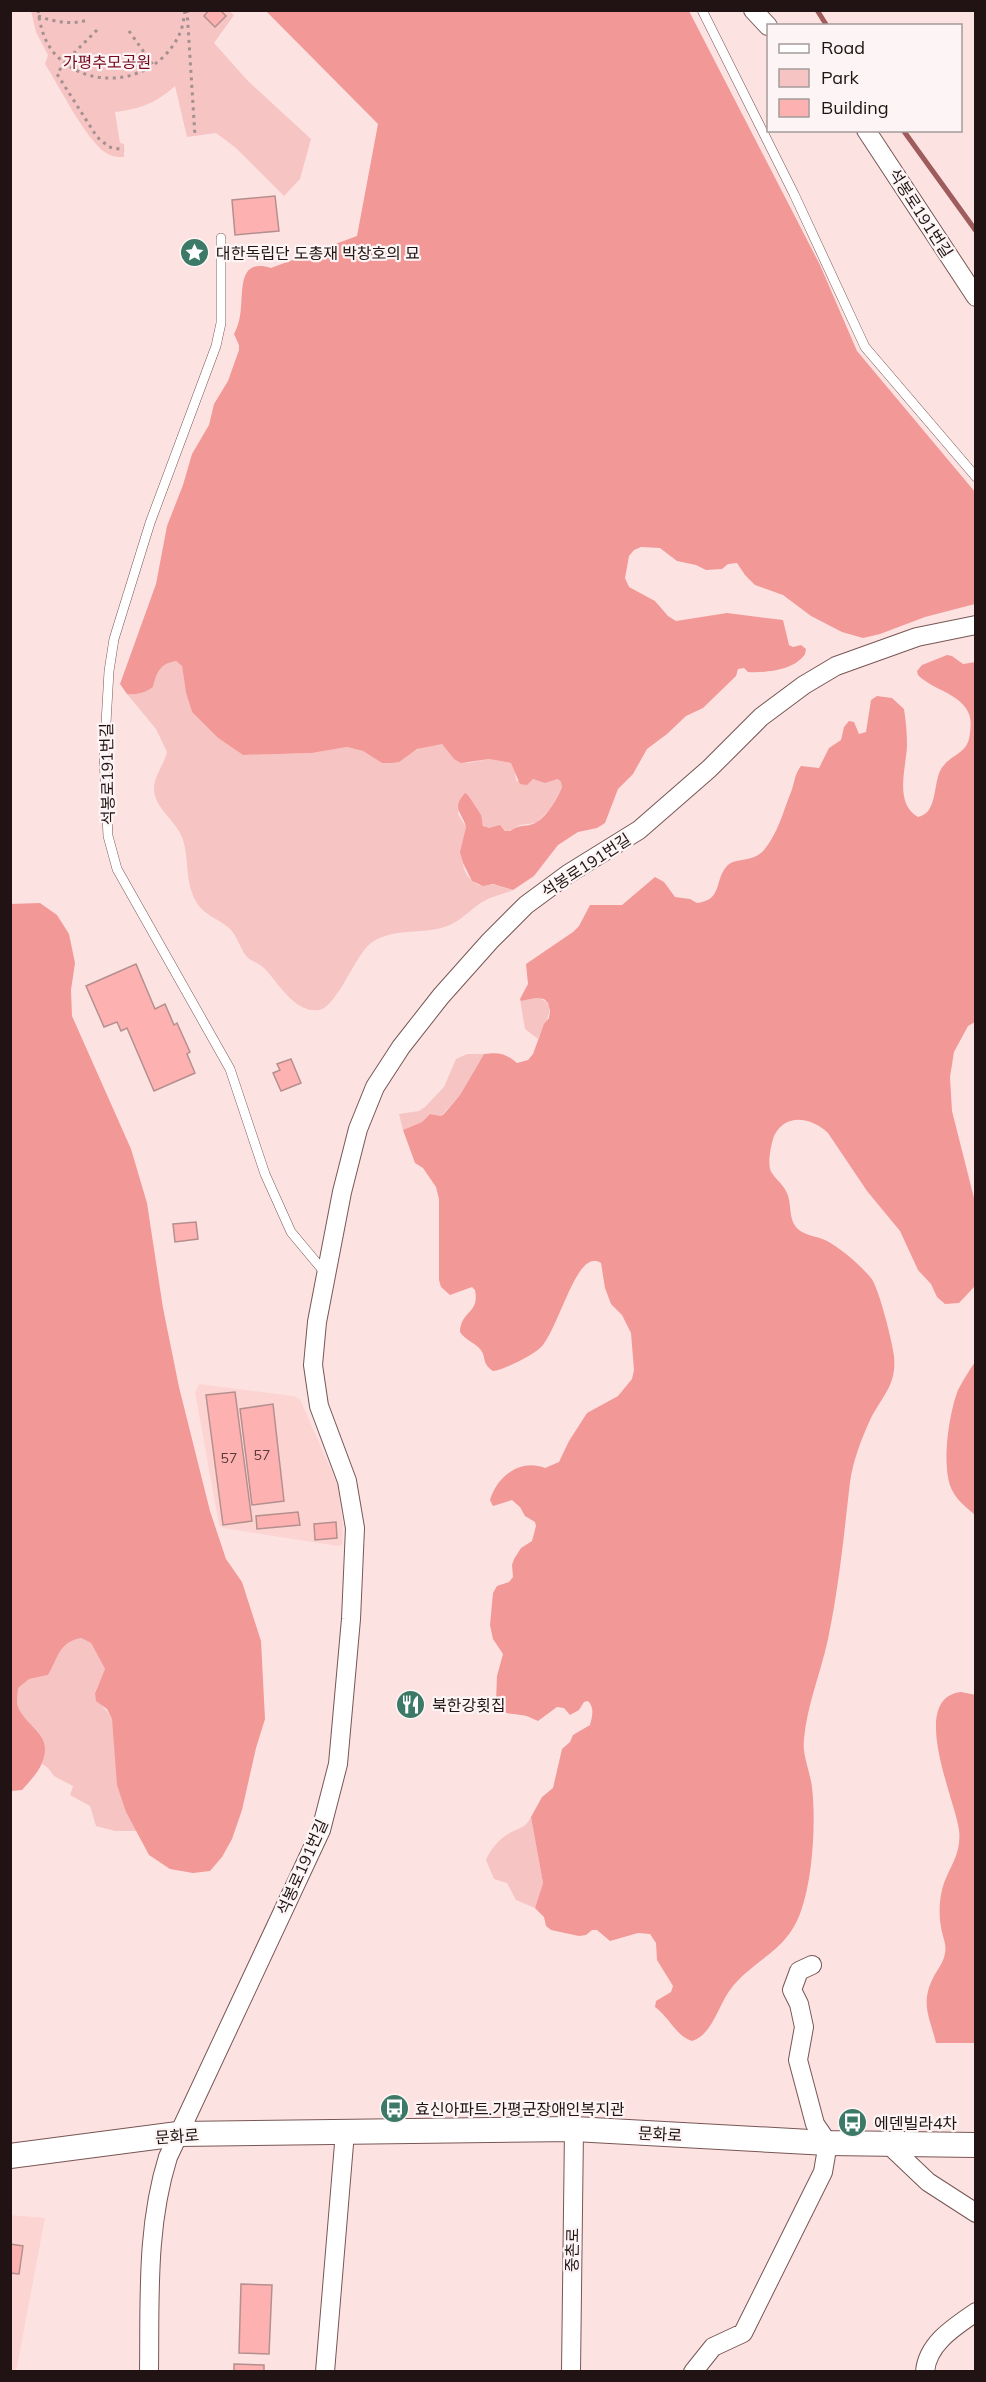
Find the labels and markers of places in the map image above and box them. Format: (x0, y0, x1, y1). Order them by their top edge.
place icon: 대한독립단 도총재 박창호의 묘 (179, 237, 211, 269)
place label: 대한독립단 도총재 박창호의 묘 (216, 243, 420, 263)
restaurant icon: 북한강횟집 (395, 1689, 427, 1721)
place label: 북한강횟집 (432, 1695, 506, 1715)
bus stop icon: 효신아파트.가평군장애인복지관 (378, 2093, 410, 2125)
place label: 효신아파트.가평군장애인복지관 (415, 2099, 625, 2119)
bus stop icon: 에덴빌라4차 (837, 2107, 869, 2139)
place label: 에덴빌라4차 (874, 2113, 957, 2133)

